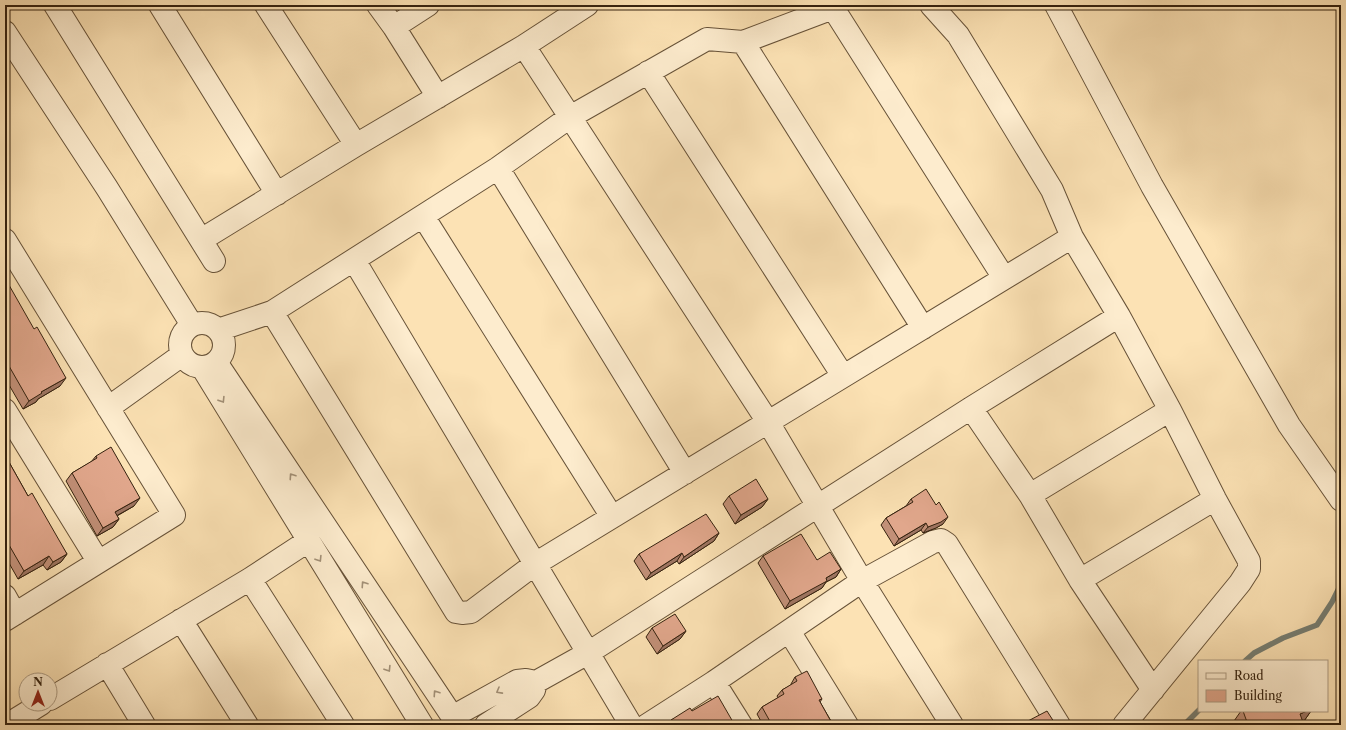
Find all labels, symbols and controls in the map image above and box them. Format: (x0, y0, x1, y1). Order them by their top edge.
one-way arrow (217, 396, 225, 403)
one-way arrow (289, 473, 297, 480)
one-way arrow (315, 555, 322, 562)
one-way arrow (362, 582, 369, 589)
legend (1198, 660, 1328, 712)
one-way arrow (383, 665, 390, 672)
text: Road (1234, 668, 1264, 683)
north arrow (18, 672, 58, 712)
text: N (33, 675, 43, 689)
one-way arrow (496, 686, 503, 694)
text: Building (1234, 688, 1282, 703)
one-way arrow (433, 690, 441, 697)

